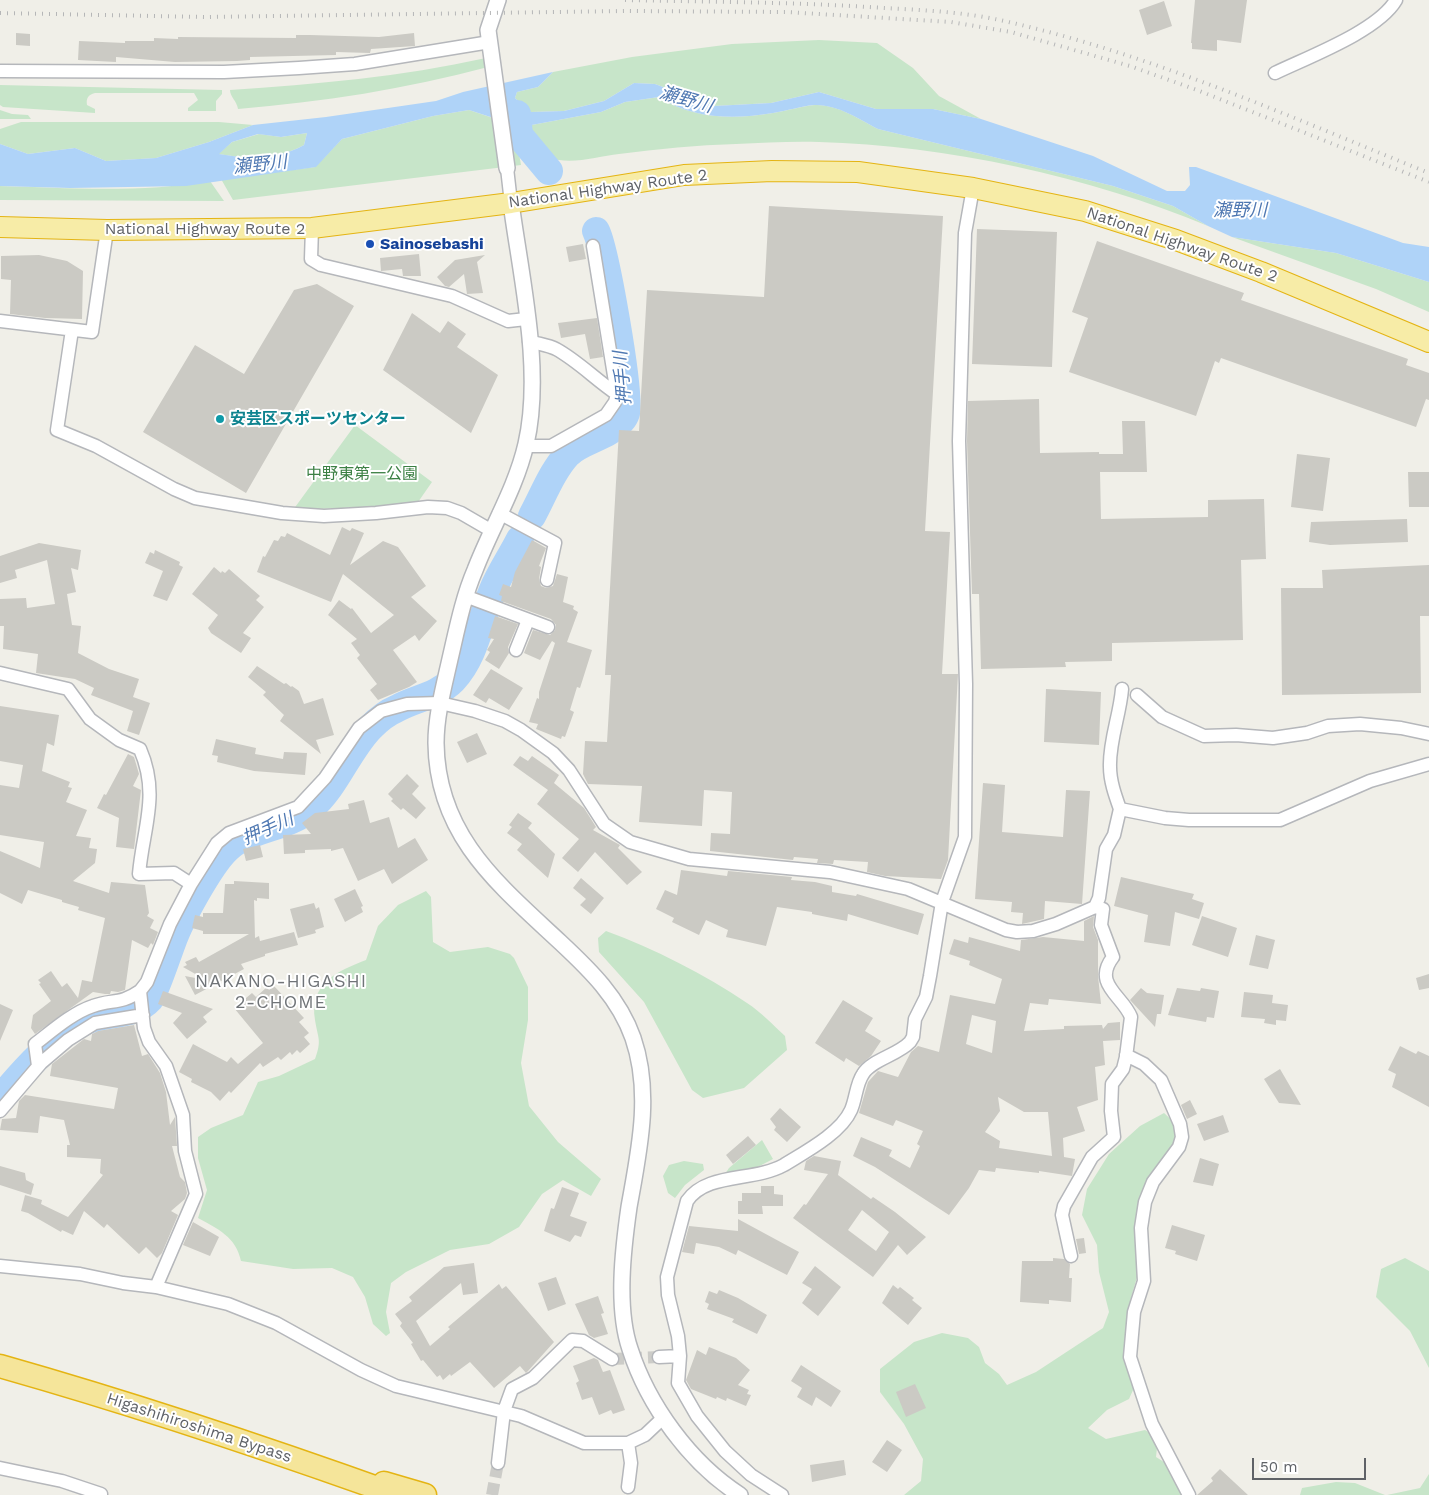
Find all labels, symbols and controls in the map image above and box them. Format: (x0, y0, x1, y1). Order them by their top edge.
water label: 瀬野川 (657, 82, 715, 118)
water label: 瀬野川 (232, 151, 288, 179)
street label: National Highway Route 2 (507, 166, 709, 212)
water label: 瀬野川 (1213, 200, 1267, 222)
street label: National Highway Route 2 (1084, 203, 1280, 287)
street label: National Highway Route 2 (105, 219, 305, 239)
place label: Sainosebashi (380, 234, 484, 254)
marker: Sainosebashi (364, 238, 376, 250)
water label: 押手川 (610, 350, 636, 406)
place label: 安芸区スポーツセンター (230, 409, 406, 429)
marker: 安芸区スポーツセンター (214, 413, 226, 425)
park label: 中野東第一公園 (306, 464, 418, 484)
water label: 押手川 (239, 808, 297, 850)
district label: NAKANO-HIGASHI 2-CHOME (193, 971, 369, 1014)
street label: Higashihiroshima Bypass (104, 1389, 294, 1467)
scale bar (1254, 1448, 1368, 1480)
text: 50 m (1260, 1458, 1297, 1476)

